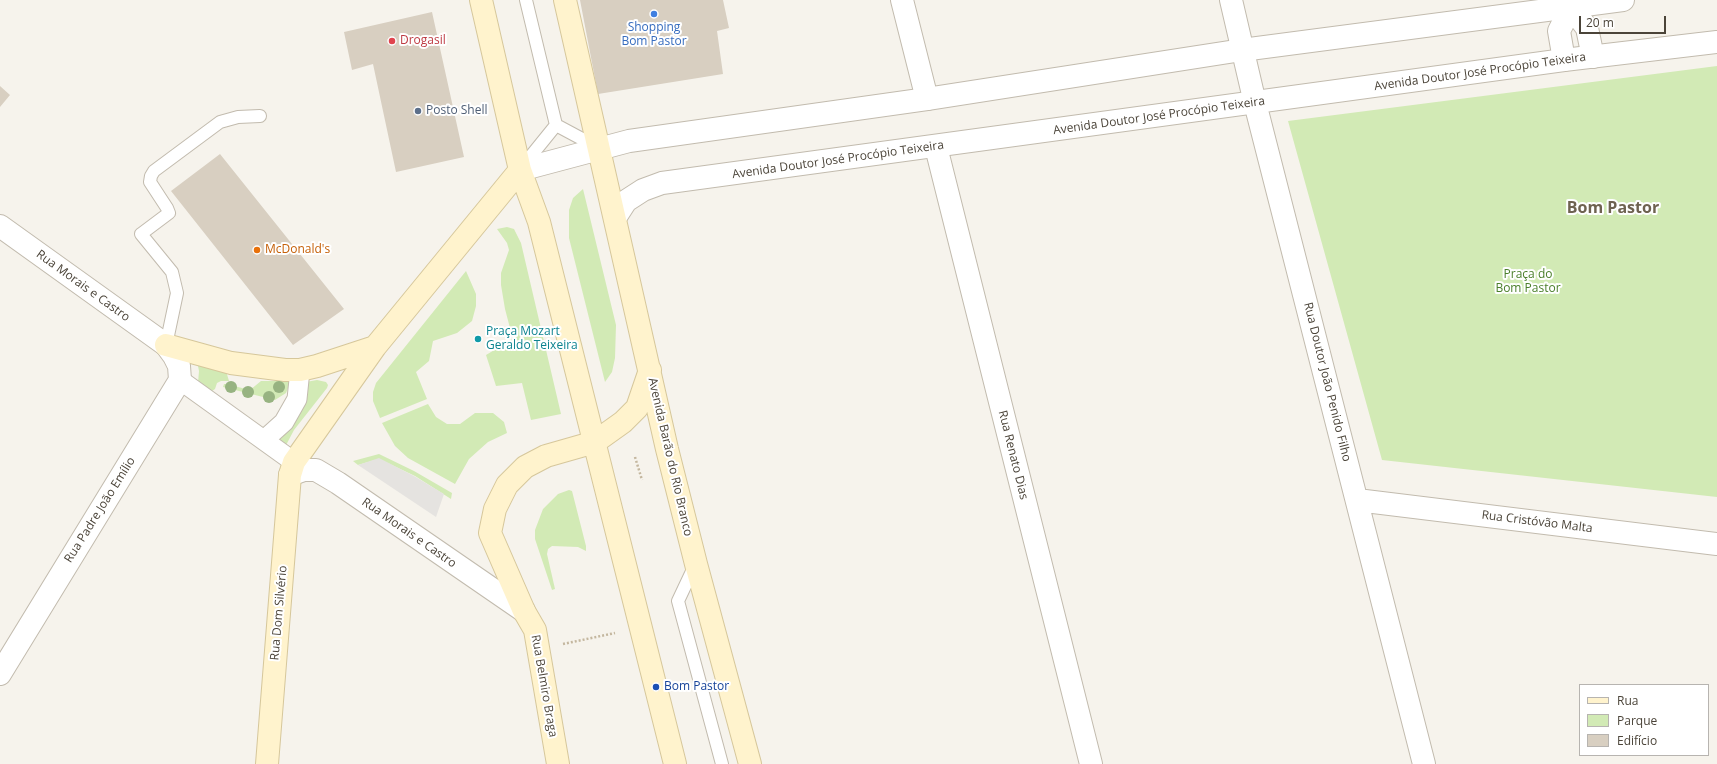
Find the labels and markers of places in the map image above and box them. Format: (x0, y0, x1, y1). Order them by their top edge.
marker: Shopping Bom Pastor (649, 9, 659, 19)
place label: Shopping Bom Pastor (621, 21, 687, 49)
place label: Drogasil (400, 34, 446, 48)
marker: Drogasil (387, 36, 397, 46)
place label: Posto Shell (426, 104, 488, 118)
marker: Posto Shell (413, 106, 423, 116)
place label: McDonald's (265, 243, 330, 257)
marker: McDonald's (252, 245, 262, 255)
place label: Praça Mozart Geraldo Teixeira (486, 325, 578, 353)
marker: Praça Mozart Geraldo Teixeira (473, 334, 483, 344)
place label: Bom Pastor (664, 680, 729, 694)
marker: Bom Pastor (651, 682, 661, 692)

